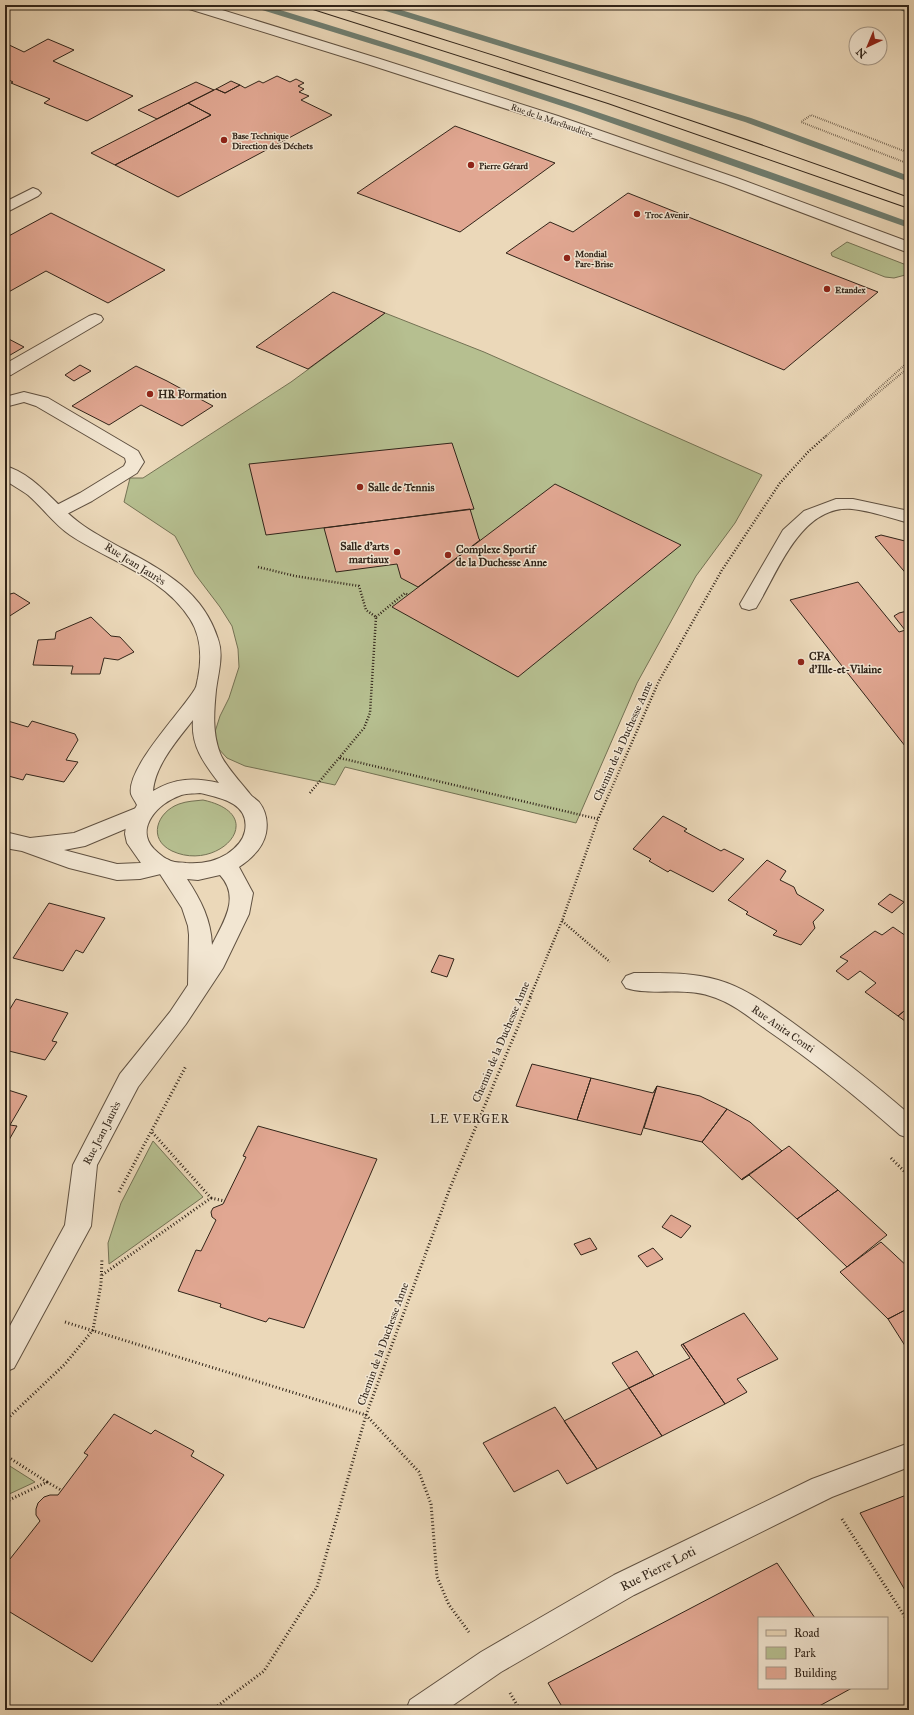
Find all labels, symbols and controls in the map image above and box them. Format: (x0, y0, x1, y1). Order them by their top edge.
north arrow (848, 26, 888, 66)
text: N (853, 44, 869, 61)
street label: Rue de la Marébaudière (510, 101, 595, 139)
place label: Base Technique Direction des Déchets (232, 130, 314, 151)
marker: Base Technique Direction des Déchets (219, 135, 229, 145)
marker: Pierre Gérard (466, 160, 476, 170)
place label: Pierre Gérard (479, 160, 529, 171)
marker: Troc Avenir (632, 209, 642, 219)
place label: Troc Avenir (644, 209, 690, 220)
place label: Mondial Pare-Brise (575, 248, 614, 269)
marker: Mondial Pare-Brise (562, 253, 572, 263)
marker: Etandex (822, 284, 832, 294)
place label: Etandex (835, 284, 867, 295)
place label: HR Formation (158, 388, 227, 401)
marker: HR Formation (145, 389, 155, 399)
place label: Salle de Tennis (368, 481, 434, 494)
marker: Salle de Tennis (355, 482, 365, 492)
street label: Rue Jean Jaurès (102, 540, 168, 589)
place label: Salle d'arts martiaux (340, 540, 389, 566)
place label: Complexe Sportif de la Duchesse Anne (456, 543, 548, 569)
marker: Salle d'arts martiaux (392, 547, 402, 557)
marker: Complexe Sportif de la Duchesse Anne (443, 550, 453, 560)
place label: CFA d'Ille-et-Vilaine (809, 650, 882, 676)
marker: CFA d'Ille-et-Vilaine (796, 657, 806, 667)
street label: Chemin de la Duchesse Anne (591, 679, 656, 803)
street label: Chemin de la Duchesse Anne (470, 979, 533, 1104)
street label: Rue Anita Conti (749, 1003, 817, 1055)
street label: Rue Jean Jaurès (80, 1099, 124, 1167)
district label: LE VERGER (430, 1112, 510, 1126)
street label: Chemin de la Duchesse Anne (355, 1280, 411, 1407)
street label: Rue Pierre Loti (617, 1543, 699, 1595)
legend (758, 1617, 888, 1689)
text: Road (794, 1626, 820, 1640)
text: Park (794, 1646, 816, 1660)
text: Building (794, 1666, 837, 1681)

